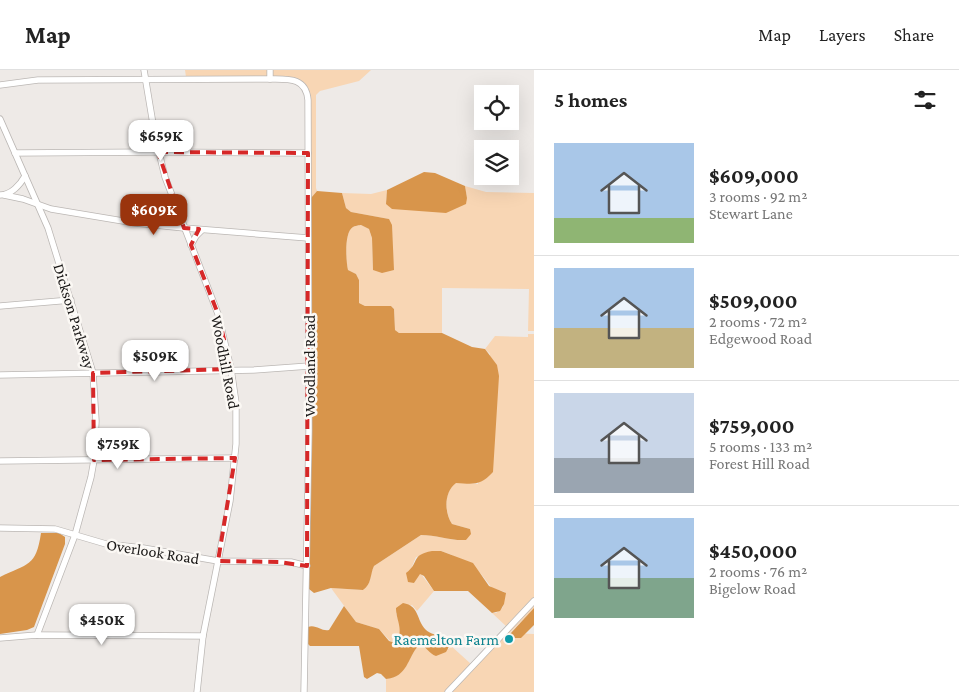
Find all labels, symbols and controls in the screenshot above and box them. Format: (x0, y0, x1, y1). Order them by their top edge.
text: Map (25, 21, 71, 48)
text: Map (758, 25, 791, 45)
text: Layers (819, 25, 866, 45)
text: Share (894, 25, 934, 45)
map controls (474, 85, 519, 185)
button: locate (474, 85, 519, 130)
icon: filters (911, 86, 939, 114)
text: 5 homes (554, 88, 627, 112)
pin: $659K (126, 119, 196, 162)
text: $659K (139, 127, 183, 144)
button: layers (474, 140, 519, 185)
icon: home (594, 163, 654, 223)
text: $609,000 (709, 164, 799, 188)
text: 3 rooms · 92 m² (709, 188, 807, 205)
pin: $609K (119, 194, 189, 236)
text: $609K (131, 201, 177, 218)
text: Stewart Lane (709, 205, 793, 222)
street label: Dickson Parkway (49, 261, 99, 372)
icon: home (594, 288, 654, 348)
text: $509,000 (709, 289, 798, 313)
text: 2 rooms · 72 m² (709, 313, 807, 330)
street label: Woodhill Road (208, 314, 243, 411)
street label: Woodland Road (301, 314, 318, 417)
text: Edgewood Road (709, 330, 812, 347)
pin: $509K (120, 340, 190, 382)
text: $509K (133, 347, 177, 364)
icon: home (594, 413, 654, 473)
text: $759,000 (709, 414, 794, 438)
pin: $759K (83, 428, 153, 470)
text: $759K (97, 435, 139, 452)
text: 5 rooms · 133 m² (709, 438, 812, 455)
text: Forest Hill Road (709, 455, 810, 472)
street label: Overlook Road (105, 536, 201, 567)
icon: home (594, 538, 654, 598)
text: $450,000 (709, 539, 797, 563)
text: 2 rooms · 76 m² (709, 563, 807, 580)
text: Bigelow Road (709, 580, 796, 597)
pin: $450K (67, 604, 137, 646)
text: $450K (80, 611, 124, 628)
place label: Raemelton Farm (394, 631, 499, 648)
marker: Raemelton Farm (503, 633, 515, 645)

